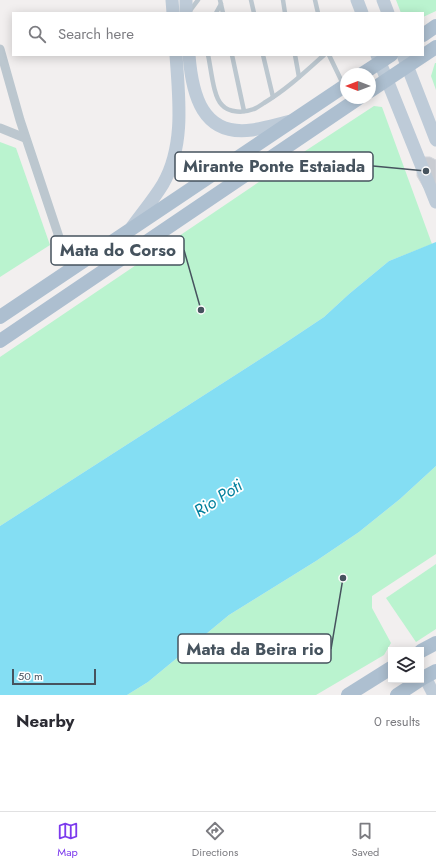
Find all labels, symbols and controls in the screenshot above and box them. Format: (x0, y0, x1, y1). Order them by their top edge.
search box (12, 12, 424, 56)
icon: search (26, 23, 48, 45)
text: Search here (58, 23, 134, 45)
north arrow (340, 68, 376, 104)
callout: Mirante Ponte Estaiada (175, 152, 373, 181)
text: Mirante Ponte Estaiada (183, 154, 365, 178)
callout: Mata do Corso (51, 236, 184, 265)
text: Mata do Corso (60, 238, 176, 262)
water label: Rio Poti (189, 473, 248, 523)
callout: Mata da Beira rio (178, 634, 331, 663)
text: Mata da Beira rio (186, 637, 324, 661)
map controls (388, 647, 424, 683)
button: layers (388, 647, 424, 683)
scale bar (12, 667, 96, 686)
text: 50 m (18, 668, 43, 684)
text: Nearby (16, 709, 74, 733)
text: 0 results (374, 712, 420, 731)
tab: Map (57, 820, 79, 860)
tab: Directions (192, 820, 238, 860)
tab: Saved (352, 820, 379, 860)

